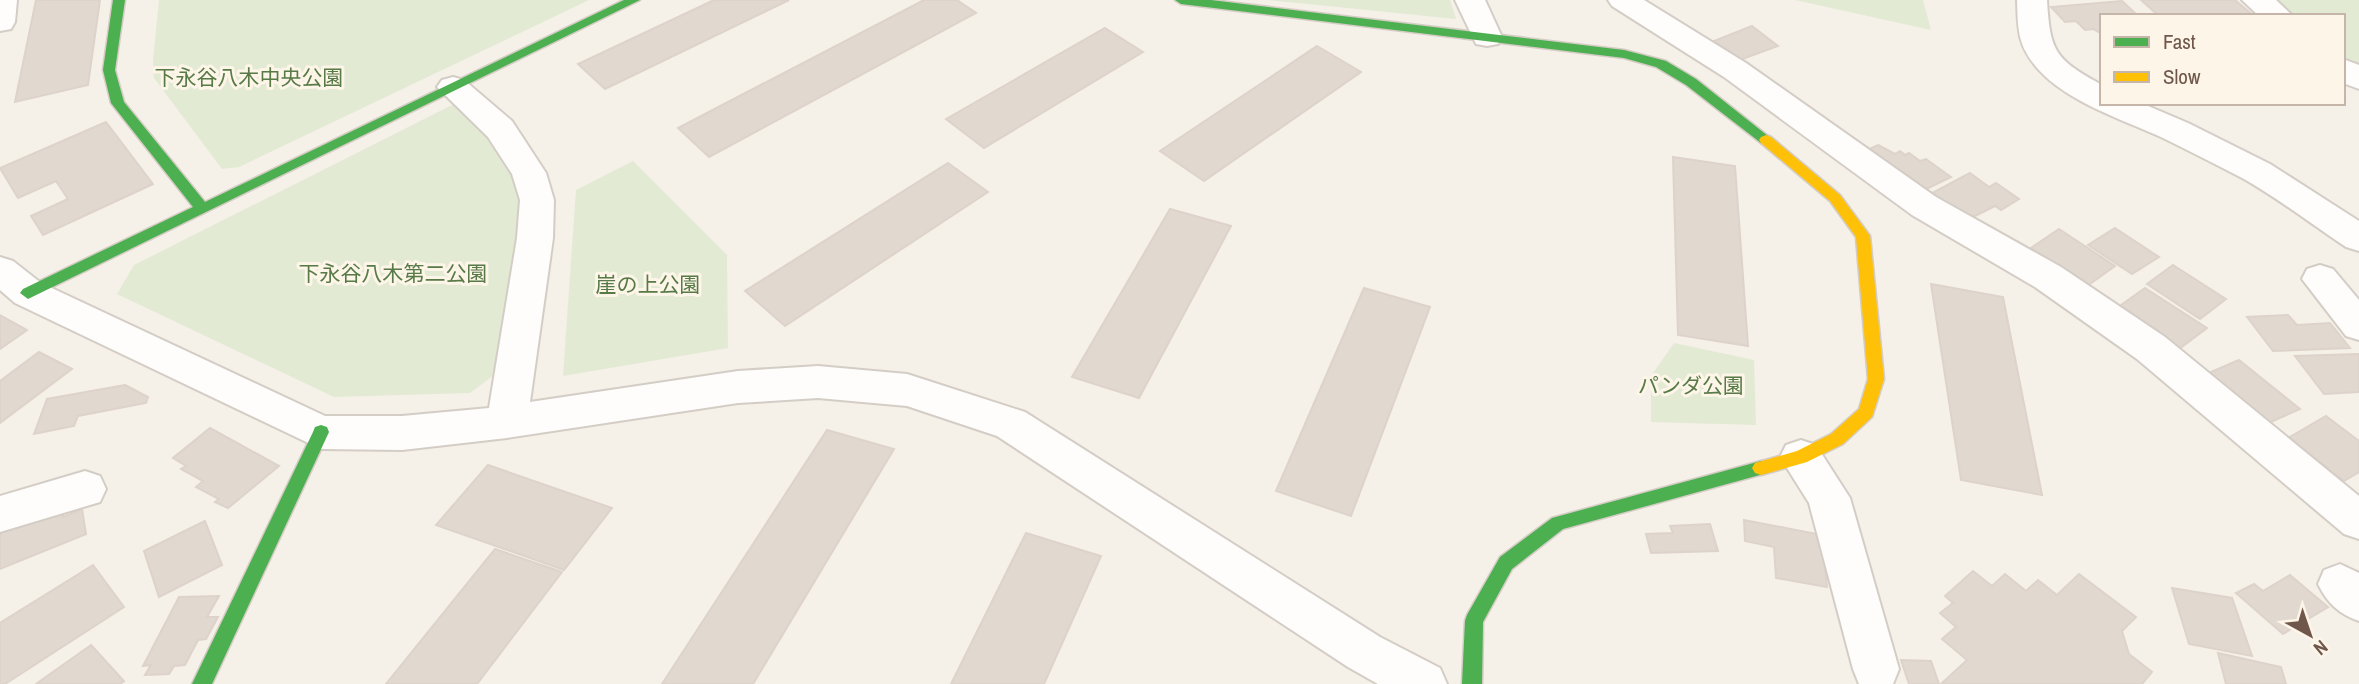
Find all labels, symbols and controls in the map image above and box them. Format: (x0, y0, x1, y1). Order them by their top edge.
legend (2100, 14, 2345, 105)
text: Fast (2163, 27, 2196, 56)
text: Slow (2163, 62, 2201, 91)
park label: 下永谷八木中央公園 (155, 63, 344, 92)
park label: 下永谷八木第二公園 (299, 259, 488, 288)
park label: 崖の上公園 (596, 270, 701, 299)
park label: パンダ公園 (1638, 371, 1744, 400)
north arrow (2275, 600, 2345, 670)
text: N (2308, 634, 2334, 662)

